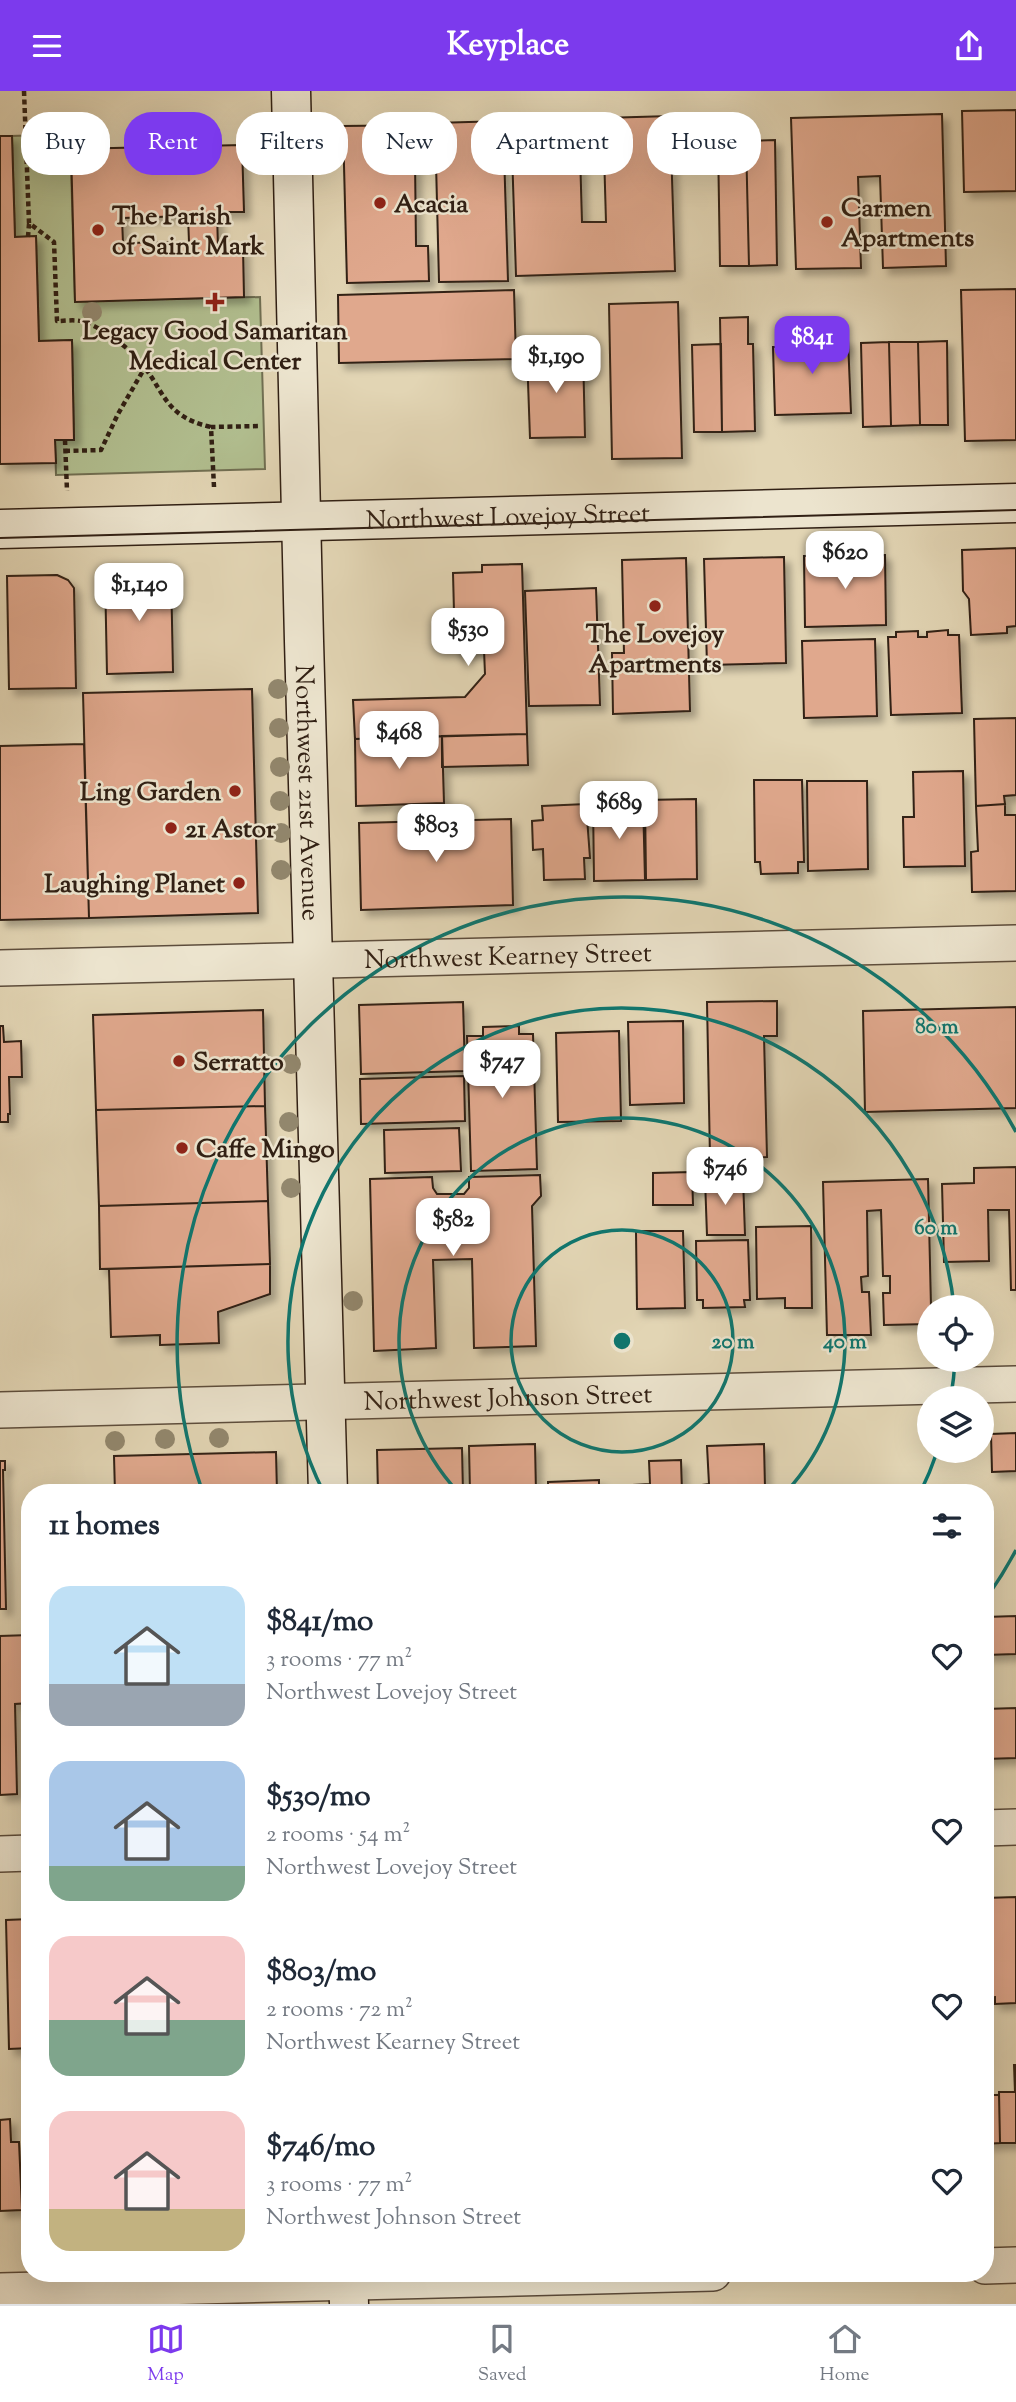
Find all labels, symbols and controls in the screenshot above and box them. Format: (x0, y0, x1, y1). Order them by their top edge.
text: Keyplace (447, 23, 569, 69)
icon: menu (28, 27, 66, 65)
icon: share (950, 27, 988, 65)
chip: Buy (21, 112, 110, 175)
chip: Rent (124, 112, 222, 175)
chip: Filters (236, 112, 348, 175)
chip: New (362, 112, 457, 175)
chip: Apartment (471, 112, 633, 175)
chip: House (647, 112, 761, 175)
place label: Acacia (394, 187, 468, 224)
place label: Carmen Apartments (841, 191, 974, 258)
marker: Acacia (372, 195, 388, 211)
place label: The Parish of Saint Mark (112, 199, 265, 266)
marker: Carmen Apartments (819, 214, 835, 230)
marker: The Parish of Saint Mark (90, 222, 106, 238)
marker: Legacy Good Samaritan Medical Center (205, 292, 225, 312)
place label: Legacy Good Samaritan Medical Center (82, 314, 348, 381)
pin: $841 (771, 317, 853, 376)
text: $841 (791, 322, 833, 355)
pin: $1,190 (499, 335, 613, 395)
text: $1,190 (528, 341, 584, 374)
street label: Northwest Lovejoy Street (365, 496, 651, 541)
pin: $620 (804, 531, 886, 591)
text: $620 (822, 537, 868, 570)
pin: $1,140 (82, 563, 196, 623)
text: $1,140 (110, 569, 168, 602)
marker: The Lovejoy Apartments (647, 598, 663, 614)
pin: $530 (427, 609, 509, 668)
text: $530 (447, 614, 489, 647)
place label: The Lovejoy Apartments (586, 617, 724, 684)
street label: Northwest 21st Avenue (284, 664, 328, 922)
pin: $468 (358, 711, 440, 771)
text: $468 (376, 717, 422, 750)
place label: Ling Garden (80, 775, 222, 812)
pin: $689 (578, 781, 660, 841)
marker: Ling Garden (227, 783, 243, 799)
text: $689 (596, 787, 642, 820)
pin: $803 (395, 805, 477, 864)
text: $803 (413, 810, 459, 843)
place label: 21 Astor (185, 812, 276, 849)
marker: 21 Astor (163, 820, 179, 836)
place label: Laughing Planet (44, 867, 225, 904)
marker: Laughing Planet (231, 875, 247, 891)
street label: Northwest Kearney Street (364, 936, 652, 980)
text: 80 m (915, 1013, 959, 1043)
pin: $747 (461, 1041, 543, 1100)
place label: Serratto (193, 1045, 284, 1082)
text: $747 (479, 1046, 525, 1079)
marker: Serratto (171, 1053, 187, 1069)
place label: Caffe Mingo (196, 1132, 335, 1169)
marker: Caffe Mingo (174, 1140, 190, 1156)
pin: $746 (684, 1147, 766, 1207)
text: $746 (702, 1153, 748, 1186)
pin: $582 (412, 1199, 494, 1258)
text: $582 (432, 1204, 474, 1237)
text: 60 m (914, 1214, 958, 1244)
map controls (917, 1295, 994, 1463)
button: locate (917, 1295, 994, 1372)
text: 20 m (712, 1328, 755, 1358)
text: 40 m (822, 1328, 867, 1358)
centre of rings (610, 1329, 634, 1353)
street label: Northwest Johnson Street (363, 1377, 653, 1422)
button: layers (917, 1386, 994, 1463)
text: 11 homes (49, 1505, 160, 1548)
icon: filters (928, 1507, 966, 1545)
text: $841/mo (266, 1601, 373, 1644)
icon: home (105, 1614, 189, 1698)
icon: heart (928, 1637, 966, 1675)
text: 3 rooms · 77 m² (266, 1644, 412, 1677)
text: Northwest Lovejoy Street (266, 1677, 517, 1710)
text: $530/mo (266, 1776, 371, 1819)
icon: home (105, 1789, 189, 1873)
icon: heart (928, 1812, 966, 1850)
text: 2 rooms · 54 m² (266, 1819, 410, 1852)
text: Northwest Lovejoy Street (266, 1852, 517, 1885)
text: $803/mo (266, 1951, 376, 1994)
icon: home (105, 1964, 189, 2048)
icon: heart (928, 1987, 966, 2025)
text: 2 rooms · 72 m² (266, 1994, 413, 2027)
text: Northwest Kearney Street (266, 2027, 520, 2060)
text: $746/mo (266, 2126, 376, 2169)
icon: home (105, 2139, 189, 2223)
icon: heart (928, 2162, 966, 2200)
text: 3 rooms · 77 m² (266, 2169, 412, 2202)
text: Northwest Johnson Street (266, 2202, 521, 2235)
tab: Map (147, 2320, 185, 2389)
tab: Saved (478, 2320, 526, 2389)
tab: Home (820, 2320, 869, 2389)

